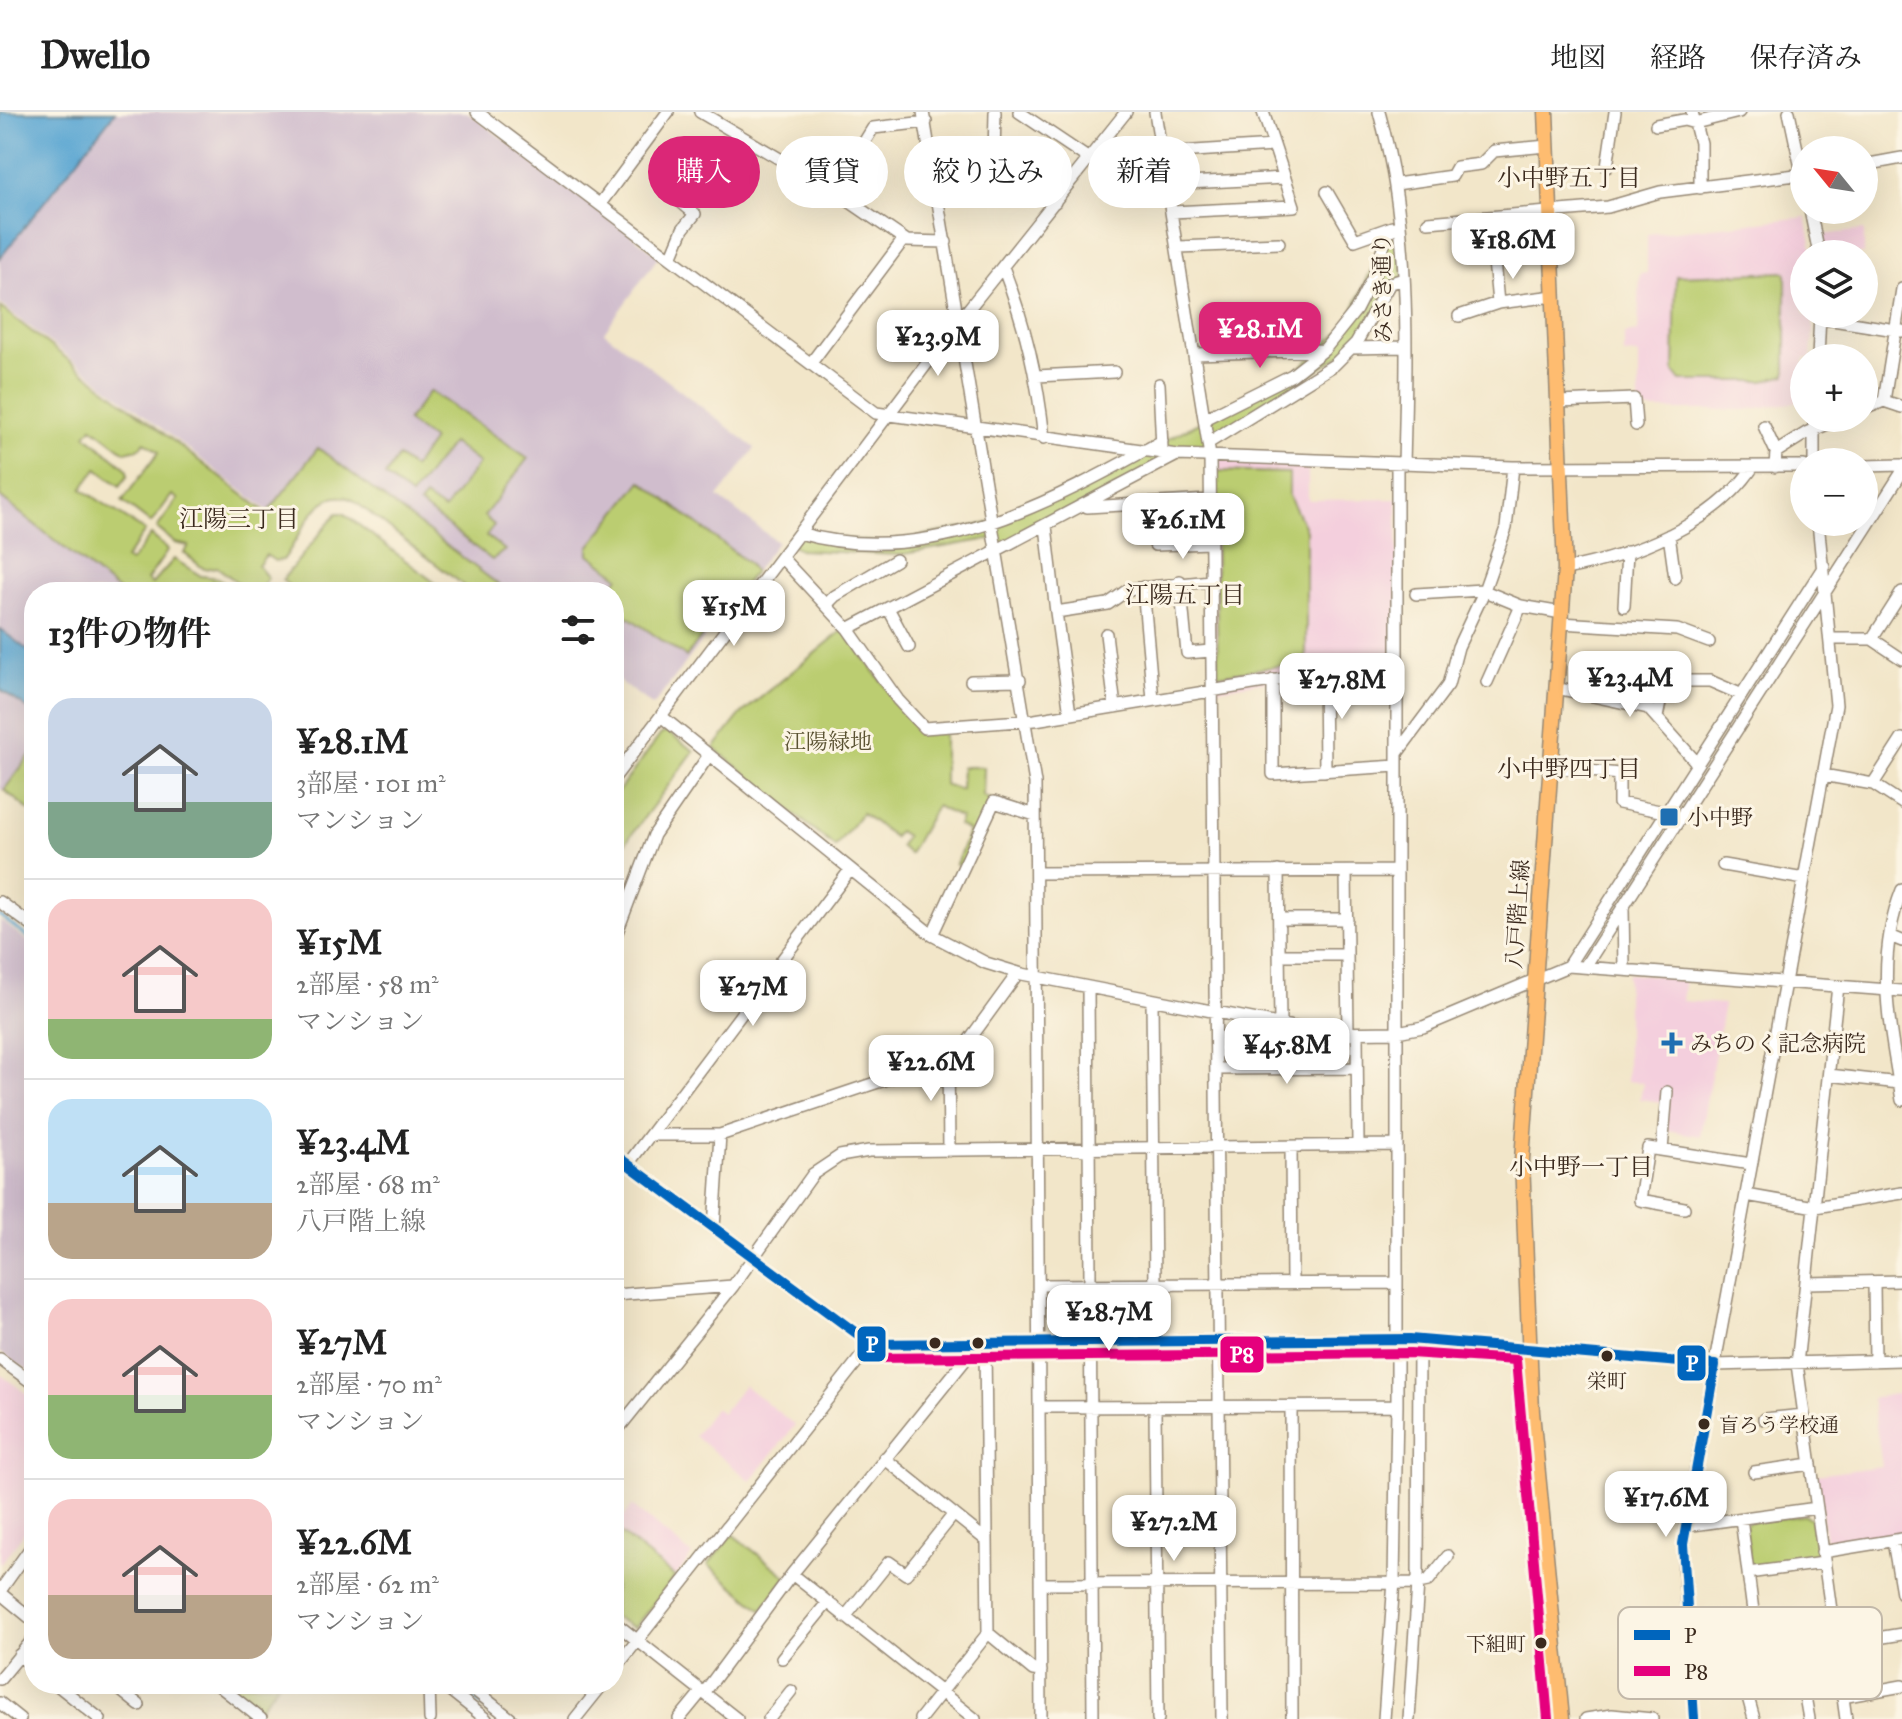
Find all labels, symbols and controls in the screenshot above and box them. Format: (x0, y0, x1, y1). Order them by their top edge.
text: Dwello (40, 32, 150, 78)
text: 地図 (1550, 40, 1606, 75)
text: 経路 (1650, 40, 1706, 75)
text: 保存済み (1750, 40, 1862, 75)
chip: 購入 (648, 136, 760, 208)
chip: 賃貸 (776, 136, 888, 208)
chip: 絞り込み (904, 136, 1072, 208)
chip: 新着 (1088, 136, 1200, 208)
north arrow (1790, 136, 1878, 224)
map controls (1790, 136, 1878, 536)
district label: 小中野五丁目 (1497, 163, 1641, 193)
pin: ¥18.6M (1448, 213, 1578, 281)
text: ¥18.6M (1470, 223, 1556, 255)
street label: みさき通り (1368, 233, 1397, 343)
button: layers (1790, 240, 1878, 328)
pin: ¥28.1M (1195, 302, 1325, 370)
pin: ¥23.9M (873, 310, 1003, 378)
text: ¥28.1M (1217, 312, 1303, 344)
text: ¥23.9M (895, 320, 981, 352)
button: + (1790, 344, 1878, 432)
button: − (1790, 448, 1878, 536)
pin: ¥26.1M (1118, 493, 1248, 561)
text: ¥26.1M (1140, 503, 1226, 535)
district label: 江陽三丁目 (179, 504, 299, 534)
pin: ¥15M (687, 580, 781, 648)
district label: 江陽五丁目 (1125, 580, 1245, 610)
text: ¥15M (701, 590, 767, 622)
icon: filters (556, 608, 600, 652)
text: 13件の物件 (48, 613, 211, 654)
pin: ¥23.4M (1565, 651, 1695, 719)
pin: ¥27.8M (1277, 653, 1407, 721)
text: ¥23.4M (1586, 661, 1674, 693)
text: ¥27.8M (1298, 663, 1386, 695)
text: ¥28.1M (296, 721, 409, 762)
park label: 江陽緑地 (784, 728, 872, 755)
icon: home (112, 730, 208, 826)
district label: 小中野四丁目 (1497, 754, 1641, 784)
text: 3部屋 · 101 m² (296, 767, 446, 799)
text: マンション (296, 804, 425, 836)
place label: 小中野 (1687, 804, 1753, 831)
marker: 小中野 (1658, 806, 1680, 828)
street label: 八戸階上線 (1500, 858, 1535, 970)
text: ¥15M (296, 922, 382, 963)
icon: home (112, 931, 208, 1027)
pin: ¥27M (706, 960, 800, 1028)
text: 2部屋 · 58 m² (296, 968, 439, 1000)
text: ¥27M (718, 970, 788, 1002)
text: マンション (296, 1005, 425, 1037)
pin: ¥45.8M (1222, 1018, 1352, 1086)
text: ¥45.8M (1242, 1028, 1332, 1060)
place label: みちのく記念病院 (1690, 1030, 1866, 1057)
marker: みちのく記念病院 (1661, 1032, 1683, 1054)
pin: ¥22.6M (866, 1035, 996, 1103)
text: ¥22.6M (887, 1045, 975, 1077)
text: ¥23.4M (296, 1122, 410, 1163)
icon: home (112, 1131, 208, 1227)
district label: 小中野一丁目 (1509, 1152, 1653, 1182)
text: 2部屋 · 68 m² (296, 1168, 440, 1200)
text: 八戸階上線 (296, 1205, 426, 1237)
pin: ¥28.7M (1044, 1285, 1174, 1353)
text: ¥28.7M (1065, 1295, 1153, 1327)
text: ¥27M (296, 1322, 387, 1363)
line badge: P (856, 1325, 887, 1363)
icon: home (112, 1331, 208, 1427)
text: P (866, 1331, 879, 1358)
unlabelled marker (927, 1335, 943, 1351)
unlabelled marker (970, 1335, 986, 1351)
line badge: P8 (1219, 1335, 1265, 1374)
text: P8 (1230, 1341, 1254, 1368)
line badge: P (1676, 1344, 1707, 1382)
marker: 栄町 (1599, 1348, 1615, 1364)
text: P (1686, 1350, 1699, 1377)
text: 2部屋 · 70 m² (296, 1368, 442, 1400)
place label: 栄町 (1587, 1369, 1627, 1393)
text: マンション (296, 1405, 425, 1437)
place label: 盲ろう学校通 (1719, 1413, 1839, 1437)
marker: 盲ろう学校通 (1696, 1416, 1712, 1432)
pin: ¥17.6M (1601, 1471, 1731, 1539)
text: ¥17.6M (1623, 1481, 1709, 1513)
pin: ¥27.2M (1109, 1495, 1239, 1563)
text: ¥27.2M (1130, 1505, 1218, 1537)
text: ¥22.6M (296, 1522, 412, 1563)
icon: home (112, 1531, 208, 1627)
text: 2部屋 · 62 m² (296, 1568, 439, 1600)
text: マンション (296, 1605, 425, 1637)
legend (1618, 1607, 1882, 1699)
text: P (1684, 1622, 1697, 1649)
place label: 下組町 (1466, 1632, 1526, 1656)
marker: 下組町 (1533, 1635, 1549, 1651)
text: P8 (1684, 1658, 1708, 1685)

